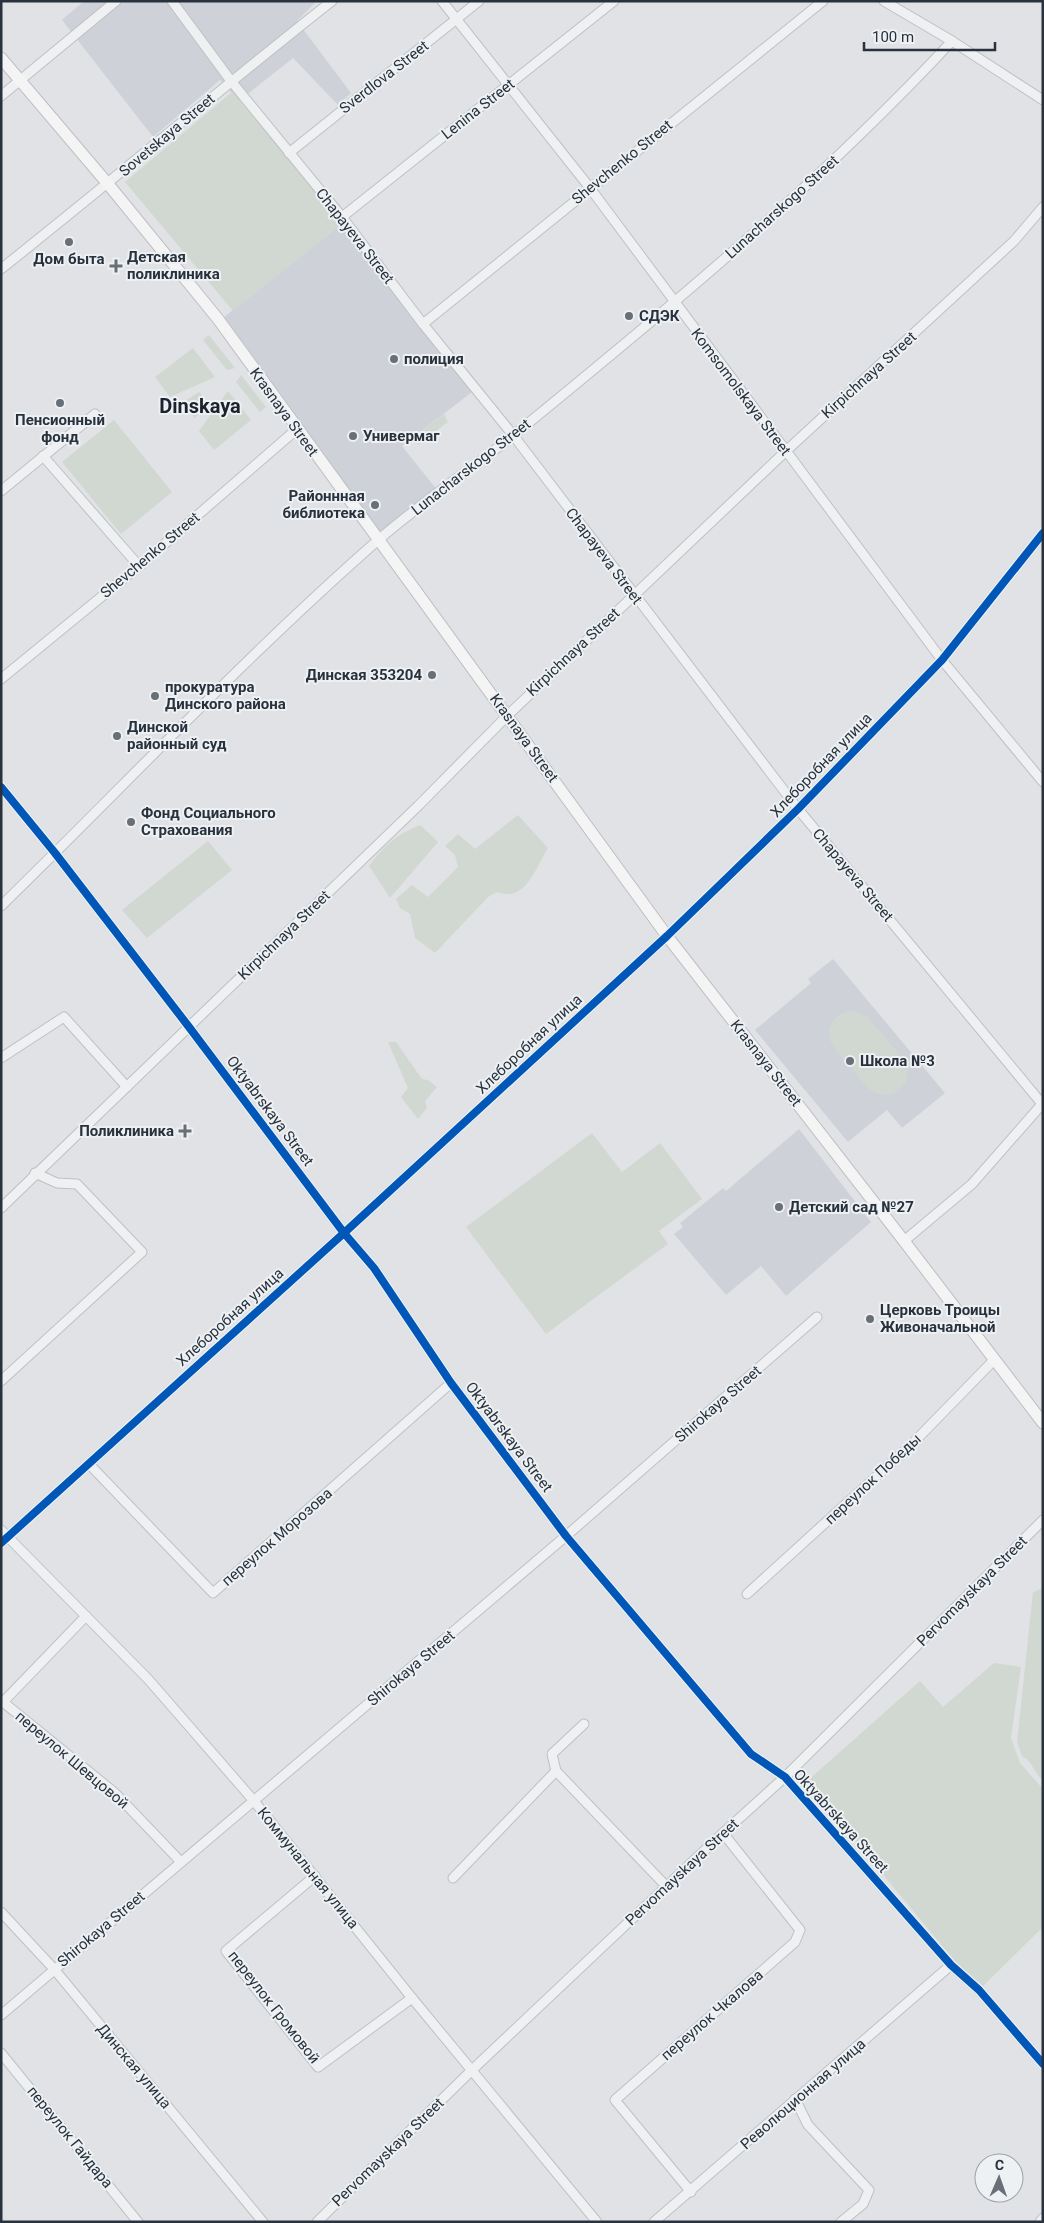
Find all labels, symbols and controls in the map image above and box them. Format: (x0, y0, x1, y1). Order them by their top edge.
scale bar (864, 20, 995, 52)
text: 100 m (872, 28, 914, 46)
street label: Sverdlova Street (336, 37, 432, 117)
street label: Lenina Street (438, 75, 518, 143)
street label: Sovetskaya Street (116, 90, 219, 180)
street label: Shevchenko Street (568, 116, 676, 208)
street label: Lunacharskogo Street (722, 151, 842, 263)
street label: Chapayeva Street (312, 185, 398, 287)
marker: Дом быта (63, 236, 75, 248)
place label: Детская поликлиника (127, 248, 220, 283)
place label: Дом быта (33, 250, 105, 268)
marker: Детская поликлиника (109, 259, 123, 273)
place label: СДЭК (639, 307, 680, 325)
marker: СДЭК (623, 310, 635, 322)
street label: Komsomolskaya Street (687, 325, 795, 459)
street label: Kirpichnaya Street (818, 328, 920, 422)
place label: полиция (404, 350, 464, 368)
marker: полиция (388, 353, 400, 365)
street label: Krasnaya Street (246, 364, 322, 460)
district label: Dinskaya (159, 394, 241, 418)
marker: Пенсионный фонд (54, 397, 66, 409)
place label: Пенсионный фонд (15, 411, 105, 446)
street label: Lunacharskogo Street (408, 415, 534, 519)
place label: Универмаг (363, 427, 440, 445)
marker: Универмаг (347, 430, 359, 442)
place label: Районнная библиотека (283, 487, 365, 522)
marker: Районнная библиотека (369, 499, 381, 511)
street label: Chapayeva Street (562, 504, 646, 608)
street label: Shevchenko Street (97, 508, 203, 602)
street label: Kirpichnaya Street (523, 604, 623, 700)
place label: Динская 353204 (306, 666, 422, 684)
marker: Динская 353204 (426, 669, 438, 681)
place label: прокуратура Динского района (165, 678, 286, 713)
marker: прокуратура Динского района (149, 690, 161, 702)
street label: Krasnaya Street (486, 690, 562, 786)
street label: Хлеборобная улица (767, 709, 875, 821)
place label: Динской районный суд (127, 718, 227, 753)
marker: Динской районный суд (111, 730, 123, 742)
place label: Фонд Социального Страхования (141, 804, 276, 839)
marker: Фонд Социального Страхования (125, 816, 137, 828)
street label: Chapayeva Street (809, 825, 897, 925)
street label: Kirpichnaya Street (234, 886, 334, 984)
street label: Хлеборобная улица (472, 990, 586, 1098)
street label: Krasnaya Street (727, 1016, 805, 1110)
street label: Oktyabrskaya Street (223, 1052, 317, 1170)
place label: Школа №3 (860, 1052, 935, 1070)
marker: Школа №3 (844, 1055, 856, 1067)
place label: Поликлиника (79, 1122, 174, 1140)
marker: Поликлиника (178, 1124, 192, 1138)
place label: Детский сад №27 (789, 1198, 914, 1216)
marker: Детский сад №27 (773, 1201, 785, 1213)
street label: Хлеборобная улица (173, 1264, 287, 1370)
place label: Церковь Троицы Живоначальной (880, 1301, 1000, 1336)
marker: Церковь Троицы Живоначальной (864, 1313, 876, 1325)
street label: Shirokaya Street (671, 1362, 765, 1446)
street label: Oktyabrskaya Street (462, 1378, 556, 1496)
street label: переулок Победы (821, 1430, 925, 1528)
street label: переулок Морозова (218, 1484, 336, 1590)
street label: Pervomayskaya Street (913, 1532, 1031, 1650)
street label: Shirokaya Street (364, 1626, 458, 1710)
street label: переулок Шевцовой (12, 1707, 132, 1813)
street label: Oktyabrskaya Street (790, 1765, 892, 1877)
street label: Коммунальная улица (254, 1804, 362, 1932)
street label: Pervomayskaya Street (622, 1815, 742, 1929)
street label: Shirokaya Street (54, 1887, 148, 1971)
street label: переулок Громовой (224, 1947, 324, 2067)
street label: переулок Чкалова (657, 1966, 767, 2064)
street label: Динская улица (93, 2020, 175, 2112)
street label: Революционная улица (737, 2035, 869, 2153)
street label: переулок Гайдара (23, 2082, 117, 2192)
street label: Pervomayskaya Street (328, 2094, 448, 2210)
north arrow (974, 2153, 1024, 2203)
text: С (995, 2157, 1004, 2173)

